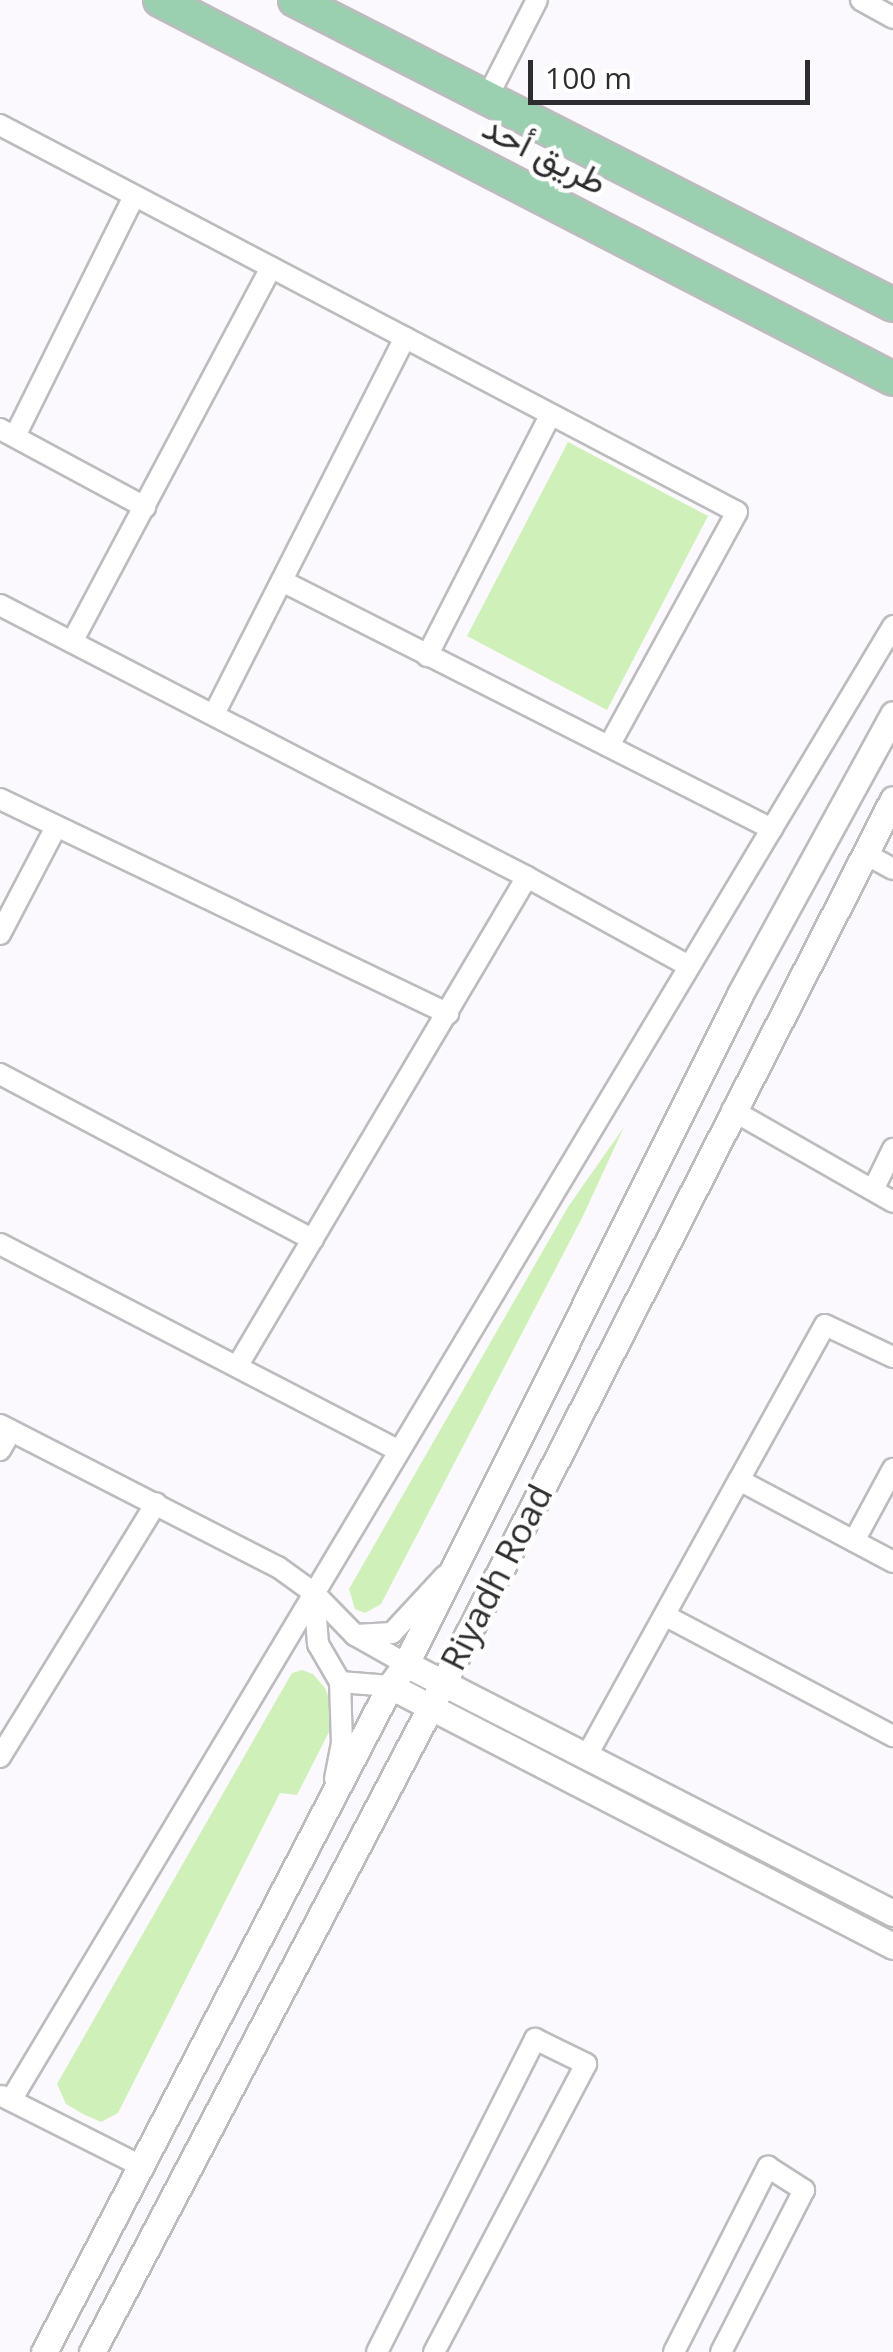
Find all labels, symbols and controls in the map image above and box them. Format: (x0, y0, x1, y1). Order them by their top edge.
scale bar (533, 40, 816, 102)
text: 100 m (545, 57, 632, 98)
street label: طريق أحد (476, 105, 614, 203)
street label: Riyadh Road (431, 1477, 561, 1677)

